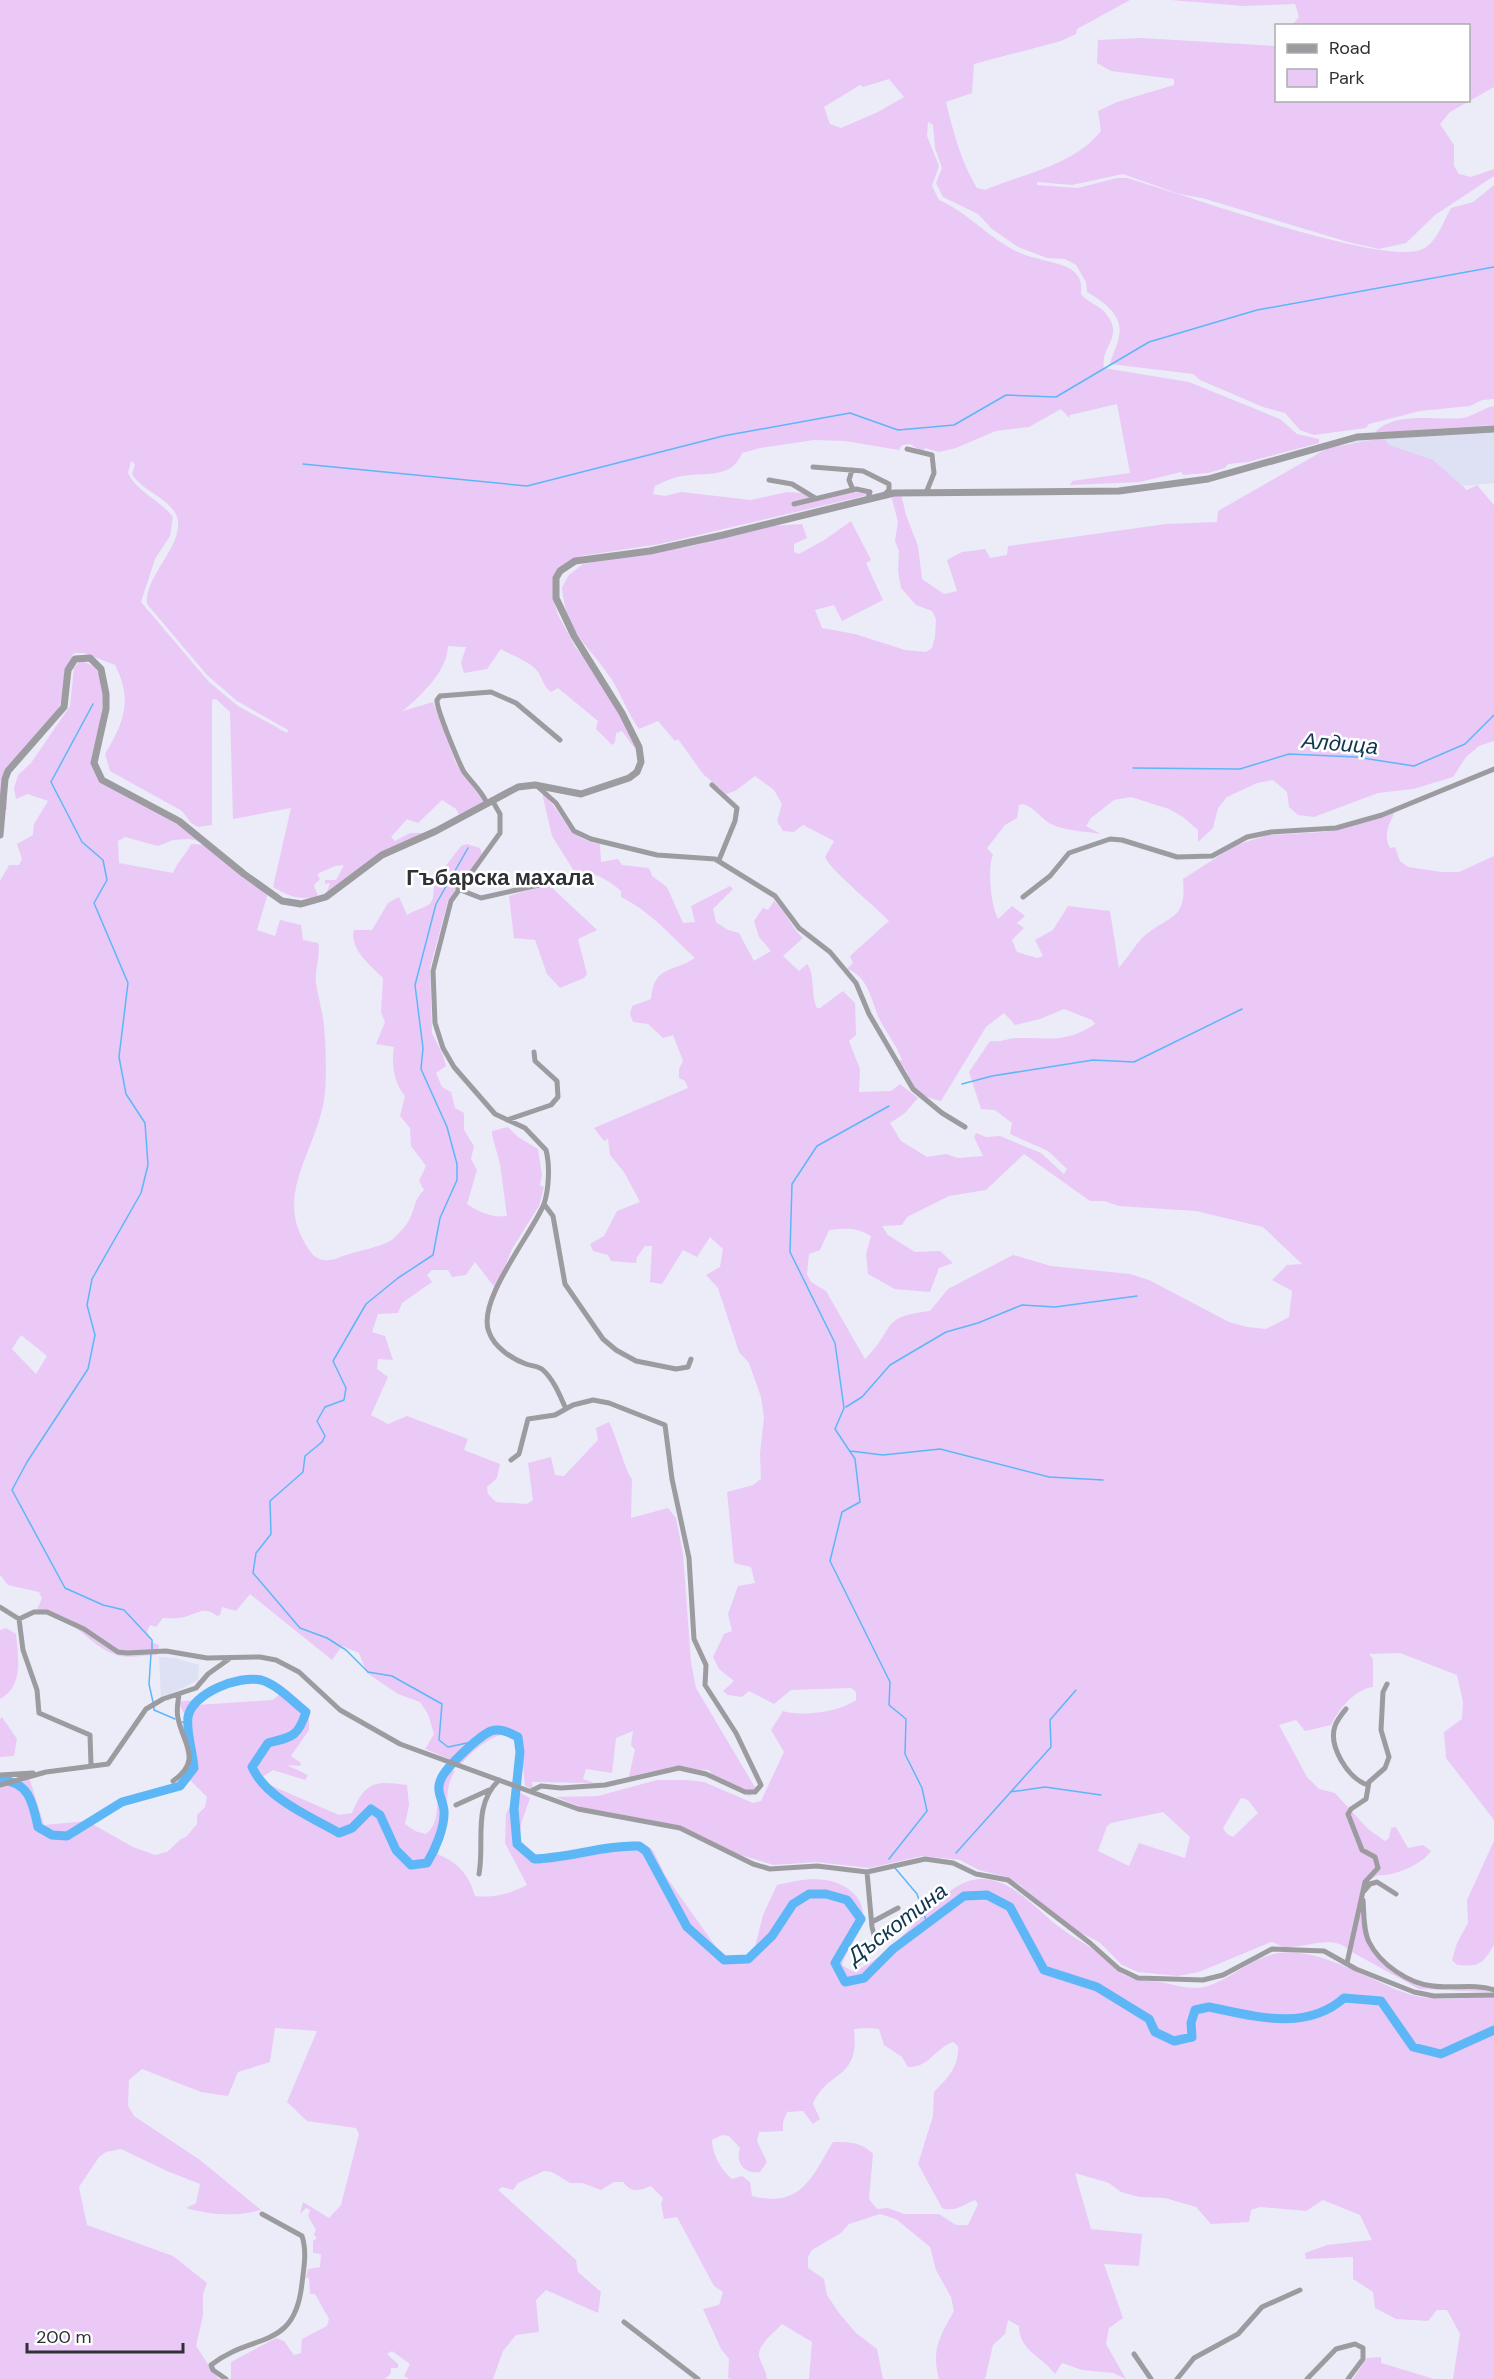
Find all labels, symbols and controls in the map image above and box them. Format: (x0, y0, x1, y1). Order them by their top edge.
legend (1275, 24, 1470, 102)
text: Road (1329, 36, 1371, 60)
text: Park (1329, 66, 1365, 90)
water label: Алдица (1299, 726, 1379, 761)
district label: Гъбарска махала (406, 863, 594, 892)
water label: Дъскотина (839, 1876, 953, 1972)
scale bar (27, 2316, 183, 2354)
text: 200 m (36, 2325, 92, 2349)

